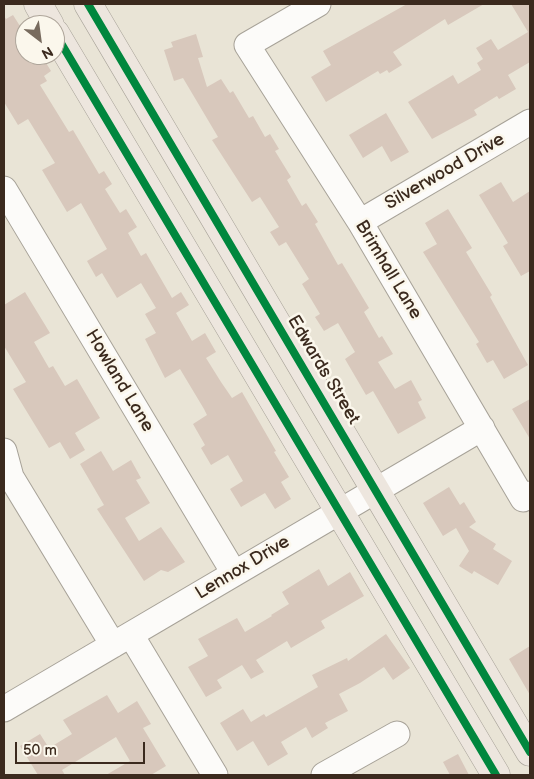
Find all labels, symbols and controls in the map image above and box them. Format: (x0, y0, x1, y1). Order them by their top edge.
north arrow (15, 15, 65, 65)
text: N (38, 43, 56, 63)
street label: Silverwood Drive (381, 129, 509, 215)
street label: Brimhall Lane (350, 217, 426, 323)
street label: Edwards Street (282, 312, 364, 428)
street label: Howland Lane (80, 326, 158, 436)
street label: Lennox Drive (192, 531, 294, 605)
scale bar (18, 732, 148, 764)
text: 50 m (23, 741, 57, 760)

